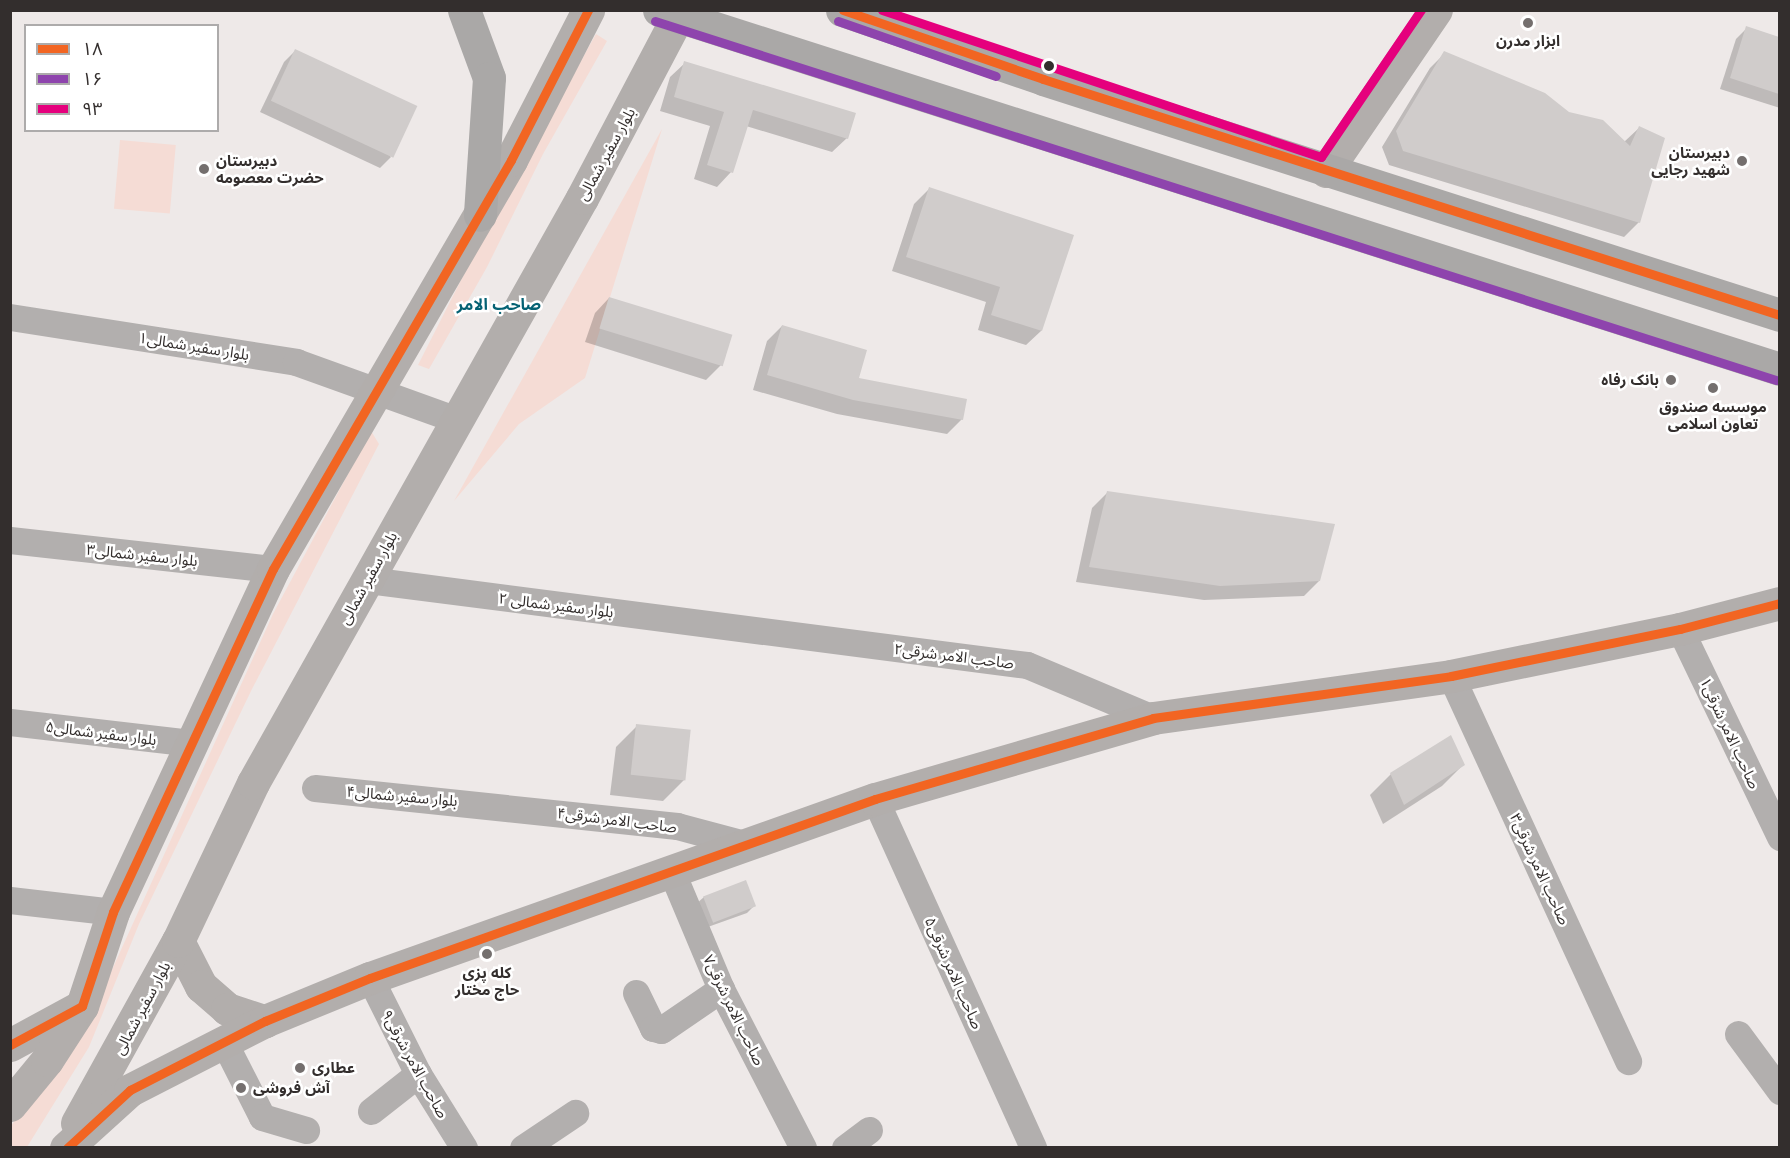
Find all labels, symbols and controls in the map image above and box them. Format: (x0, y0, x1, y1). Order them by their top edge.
marker: ابزار مدرن (1521, 16, 1535, 30)
legend (24, 24, 219, 132)
place label: ابزار مدرن (1496, 32, 1560, 50)
text: ۱۸ (82, 37, 103, 60)
unlabelled marker (1043, 60, 1055, 72)
text: ۱۶ (82, 67, 103, 90)
text: ۹۳ (82, 97, 103, 120)
street label: بلوار سفیر شمالی (573, 105, 639, 203)
place label: دبیرستان شهید رجایی (1651, 143, 1730, 178)
place label: دبیرستان حضرت معصومه (216, 151, 324, 186)
marker: دبیرستان شهید رجایی (1735, 154, 1749, 168)
marker: دبیرستان حضرت معصومه (197, 162, 211, 176)
district label: صاحب الامر (457, 294, 541, 314)
street label: بلوار سفیر شمالی۱ (138, 328, 250, 364)
place label: بانک رفاه (1601, 371, 1659, 389)
marker: بانک رفاه (1664, 373, 1678, 387)
marker: موسسه صندوق تعاون اسلامی (1706, 381, 1720, 395)
place label: موسسه صندوق تعاون اسلامی (1659, 397, 1767, 432)
street label: بلوار سفیر شمالی (335, 529, 401, 627)
street label: بلوار سفیر شمالی۳ (86, 540, 198, 570)
street label: بلوار سفیر شمالی ۲ (498, 589, 614, 621)
street label: ۲صاحب الامر شرقی (893, 640, 1015, 672)
street label: صاحب الامر شرقی۱ (1696, 675, 1764, 791)
street label: بلوار سفیر شمالی۵ (45, 717, 157, 749)
street label: بلوار سفیر شمالی۴ (346, 782, 458, 810)
street label: صاحب الامر شرقی۴ (556, 804, 678, 836)
street label: صاحب الامر شرقی۳ (1506, 811, 1574, 927)
street label: صاحب الامر شرقی۵ (921, 914, 987, 1032)
marker: کله پزی حاج مختار (480, 947, 494, 961)
street label: صاحب الامر شرقی۷ (699, 952, 769, 1068)
street label: بلوار سفیر شمالی (110, 958, 174, 1058)
place label: کله پزی حاج مختار (455, 963, 519, 998)
street label: صاحب الامر شرقی۹ (378, 1007, 452, 1121)
place label: عطاری (312, 1059, 355, 1077)
marker: عطاری (293, 1061, 307, 1075)
place label: آش فروشی (253, 1079, 330, 1097)
marker: آش فروشی (234, 1081, 248, 1095)

